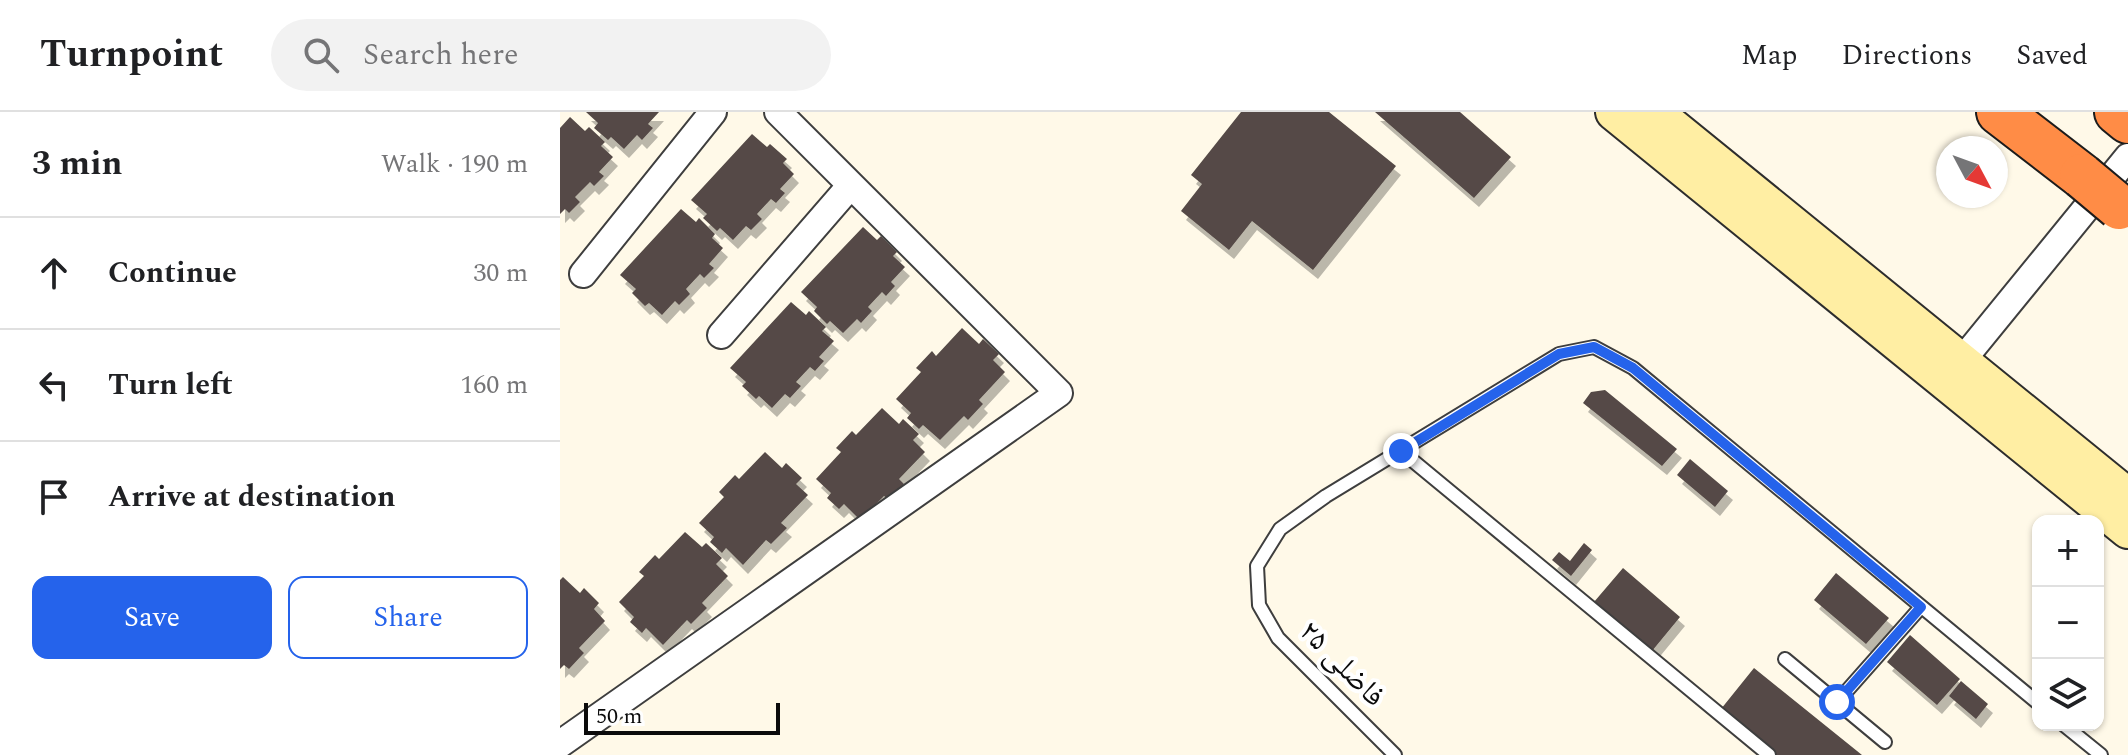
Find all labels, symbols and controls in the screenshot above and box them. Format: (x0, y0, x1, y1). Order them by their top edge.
search box (271, 19, 831, 91)
text: Turnpoint (40, 26, 223, 84)
text: Search here (363, 32, 519, 78)
icon: search (299, 33, 343, 77)
text: Map (1741, 34, 1798, 77)
text: Directions (1842, 34, 1972, 77)
text: Saved (2016, 34, 2088, 77)
north arrow (1936, 136, 2008, 208)
text: 3 min (32, 138, 122, 190)
text: Walk · 190 m (381, 144, 528, 184)
text: Continue (108, 250, 237, 296)
icon: ahead (32, 251, 76, 295)
text: 30 m (473, 253, 528, 293)
text: Turn left (108, 362, 233, 408)
icon: left (32, 363, 76, 407)
text: 160 m (460, 365, 528, 405)
route end (1383, 433, 1419, 469)
text: Arrive at destination (108, 474, 395, 520)
icon: arrive (32, 475, 76, 519)
map controls (2032, 515, 2104, 731)
button: + (2032, 515, 2104, 587)
button: Save (32, 576, 272, 659)
button: Share (288, 576, 528, 659)
button: − (2032, 587, 2104, 659)
street label: فاضلی ۲۵ (1288, 610, 1396, 718)
button: layers (2032, 659, 2104, 731)
route start (1819, 684, 1855, 720)
scale bar (584, 699, 780, 735)
text: 50 m (596, 700, 642, 733)

